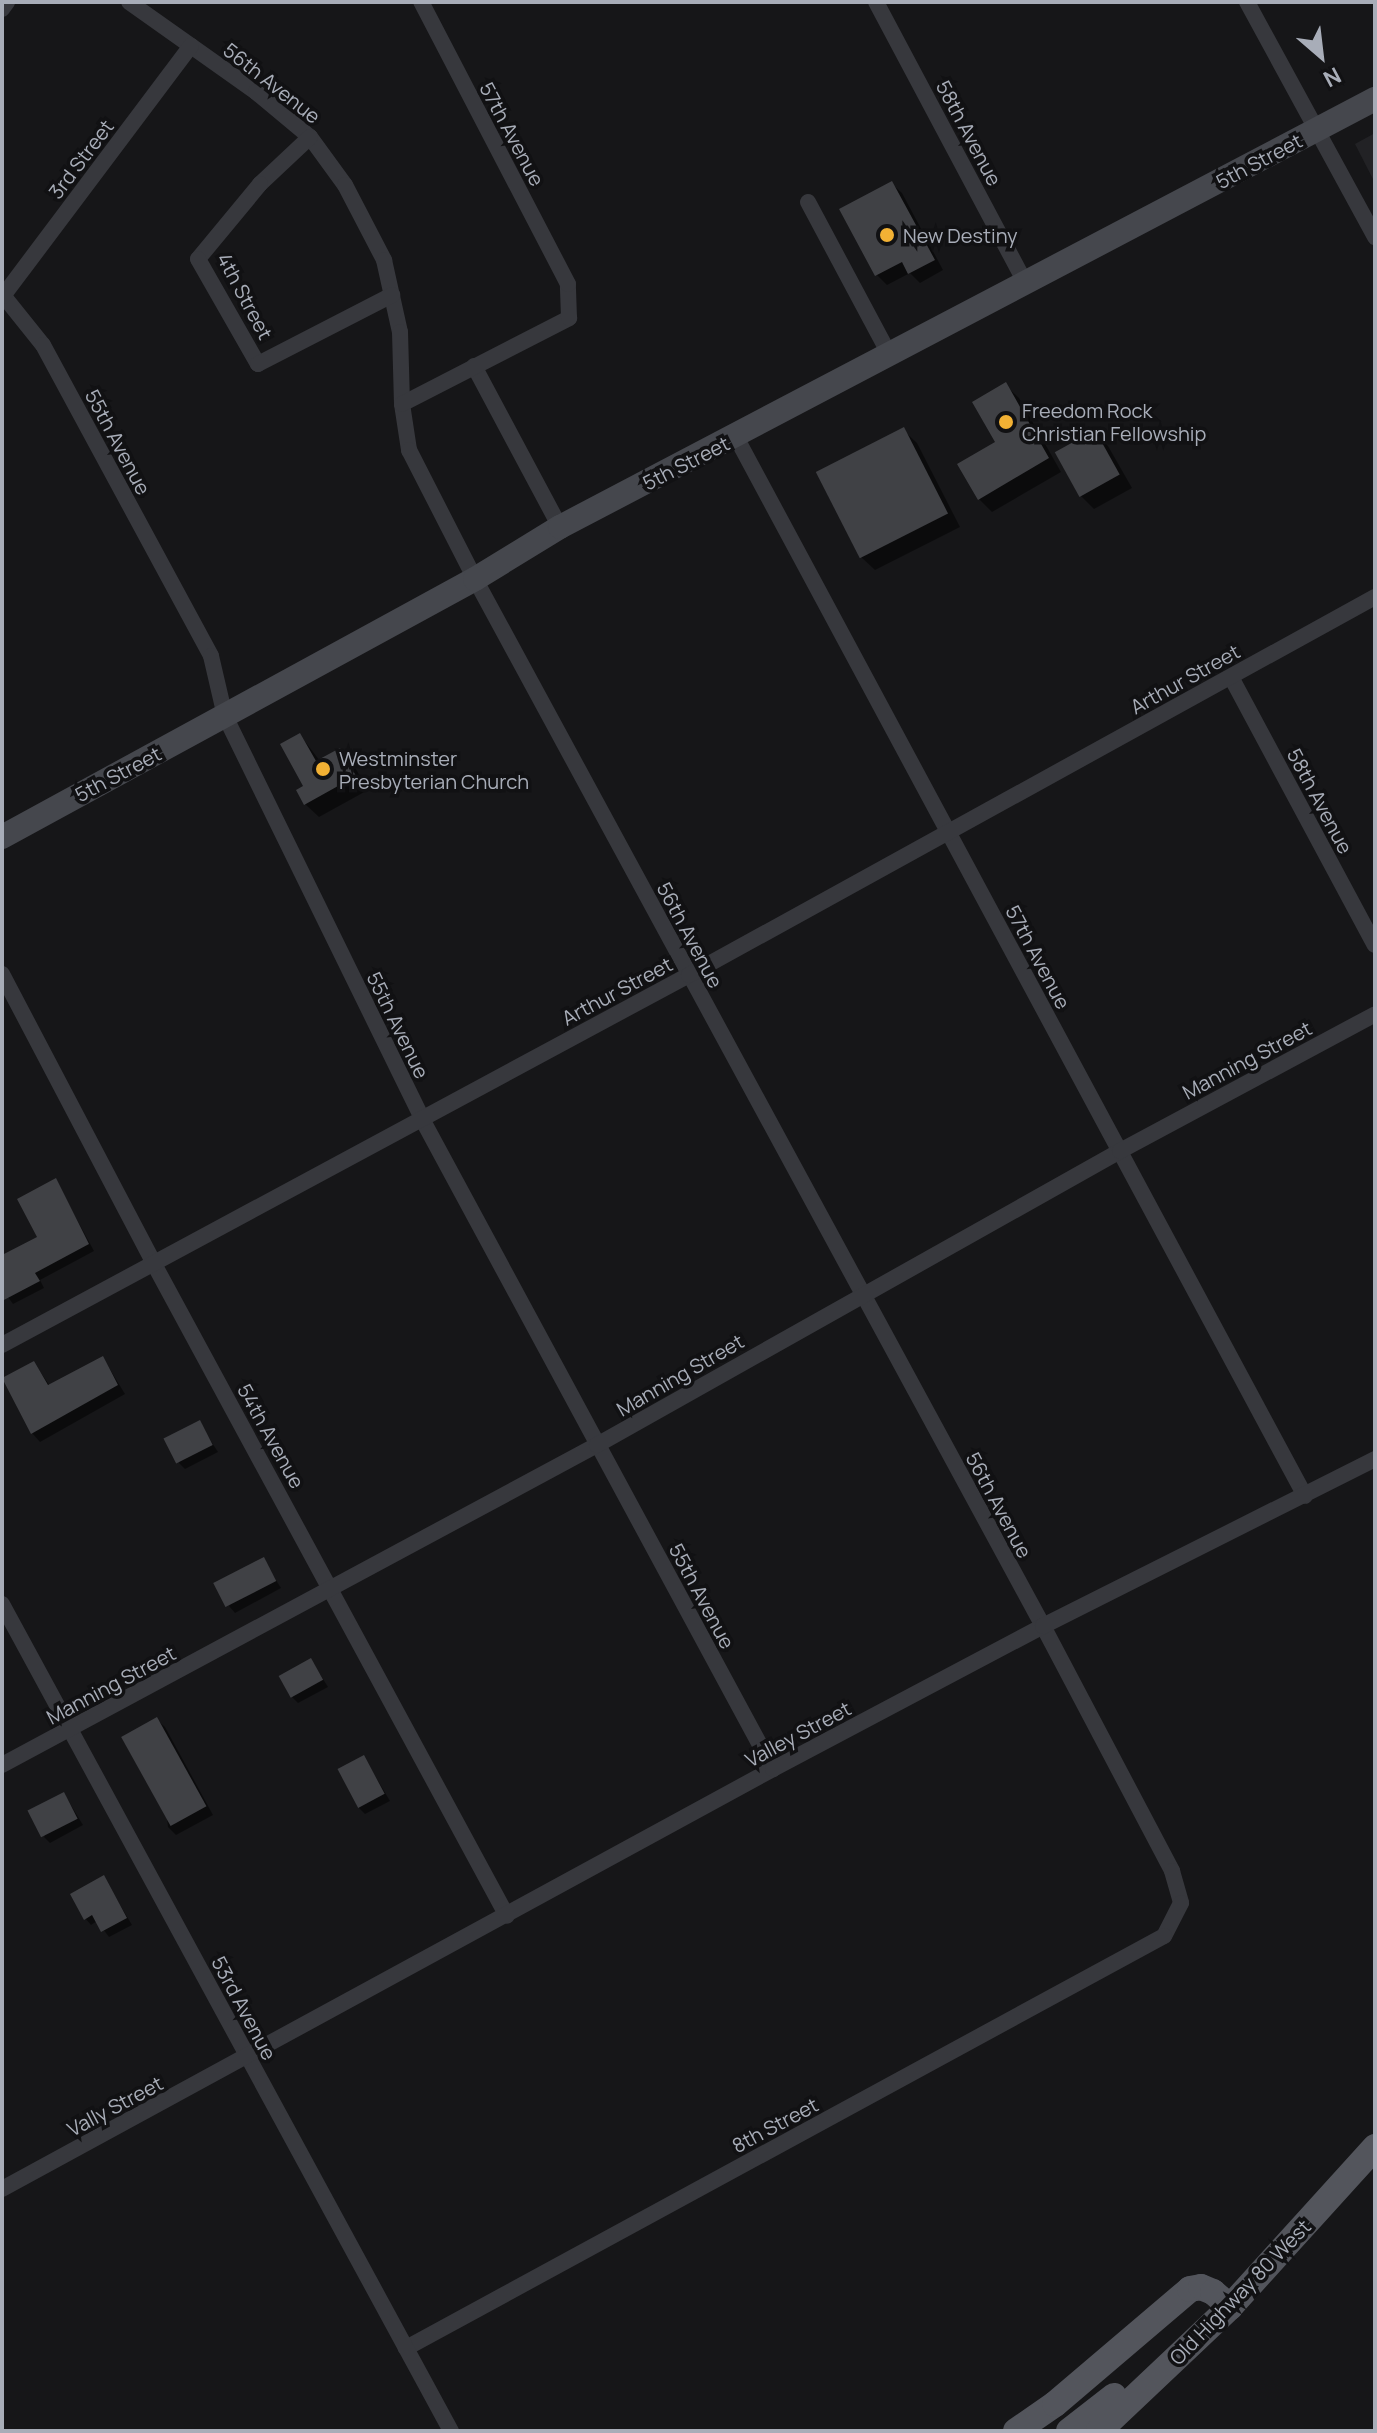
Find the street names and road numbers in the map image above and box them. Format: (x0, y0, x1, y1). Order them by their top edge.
street label: 56th Avenue (219, 38, 325, 128)
street label: 58th Avenue (931, 76, 1007, 190)
street label: 57th Avenue (475, 78, 549, 190)
street label: 3rd Street (44, 115, 118, 203)
street label: 5th Street (1212, 128, 1306, 194)
street label: 4th Street (212, 249, 278, 343)
street label: 55th Avenue (80, 385, 156, 499)
street label: 5th Street (639, 431, 733, 495)
street label: Arthur Street (1126, 639, 1244, 719)
street label: 5th Street (71, 741, 165, 807)
street label: 58th Avenue (1282, 744, 1358, 858)
street label: 56th Avenue (652, 878, 728, 992)
street label: 57th Avenue (1001, 901, 1075, 1013)
street label: Arthur Street (558, 952, 676, 1030)
street label: 55th Avenue (362, 968, 434, 1082)
street label: Manning Street (1178, 1016, 1316, 1104)
street label: Manning Street (612, 1329, 748, 1421)
street label: 54th Avenue (232, 1380, 310, 1492)
street label: 56th Avenue (961, 1448, 1037, 1562)
street label: 55th Avenue (664, 1539, 740, 1653)
street label: Manning Street (42, 1641, 180, 1729)
street label: Valley Street (741, 1696, 855, 1772)
street label: 53rd Avenue (207, 1952, 281, 2064)
street label: Vally Street (63, 2071, 167, 2141)
street label: 8th Street (728, 2092, 822, 2158)
street label: Old Highway 80 West (1165, 2214, 1315, 2370)

